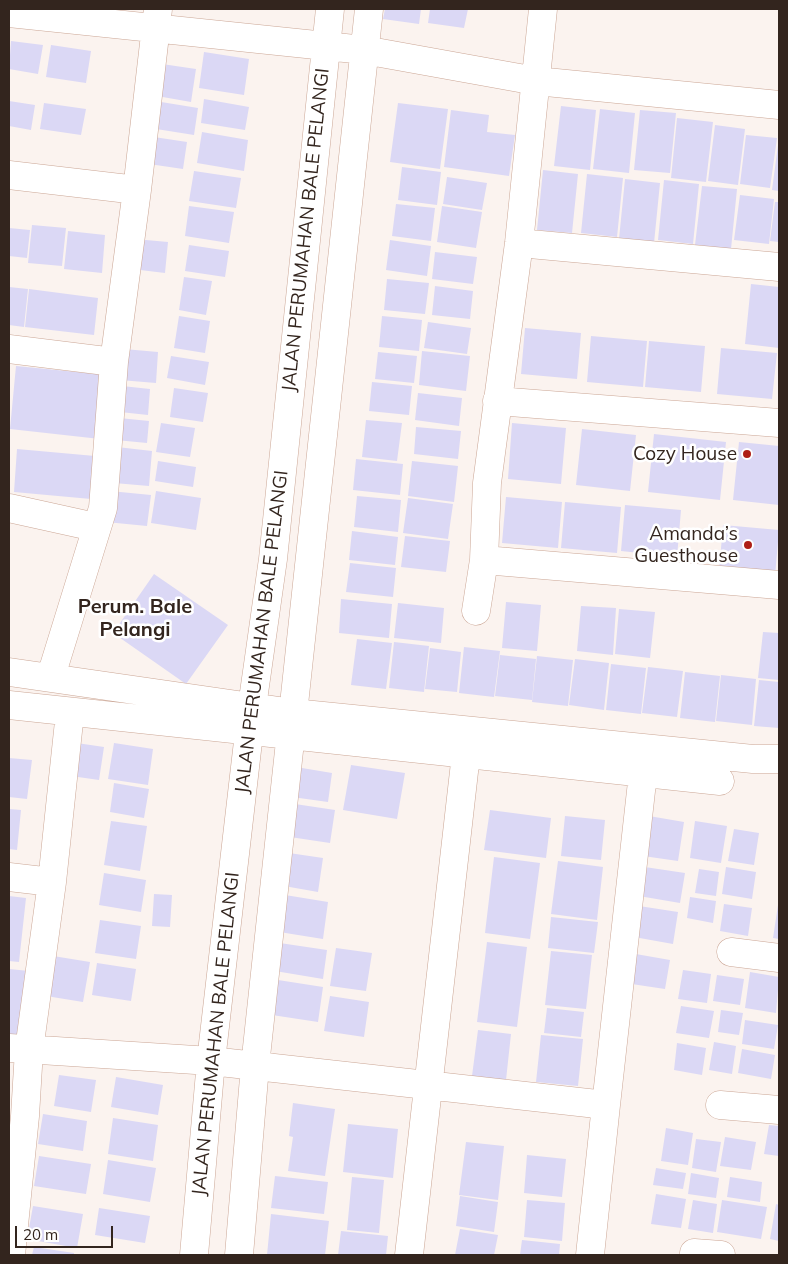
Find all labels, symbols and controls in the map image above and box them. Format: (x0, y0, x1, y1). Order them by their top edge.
street label: JALAN PERUMAHAN BALE PELANGI (278, 67, 334, 393)
place label: Cozy House (633, 443, 737, 465)
marker: Cozy House (741, 448, 753, 460)
street label: JALAN PERUMAHAN BALE PELANGI (231, 469, 293, 795)
place label: Amanda’s Guesthouse (634, 523, 738, 567)
marker: Amanda’s Guesthouse (742, 539, 754, 551)
district label: Perum. Bale Pelangi (78, 595, 192, 642)
street label: JALAN PERUMAHAN BALE PELANGI (188, 871, 244, 1197)
scale bar (18, 1216, 115, 1248)
text: 20 m (23, 1225, 58, 1244)

